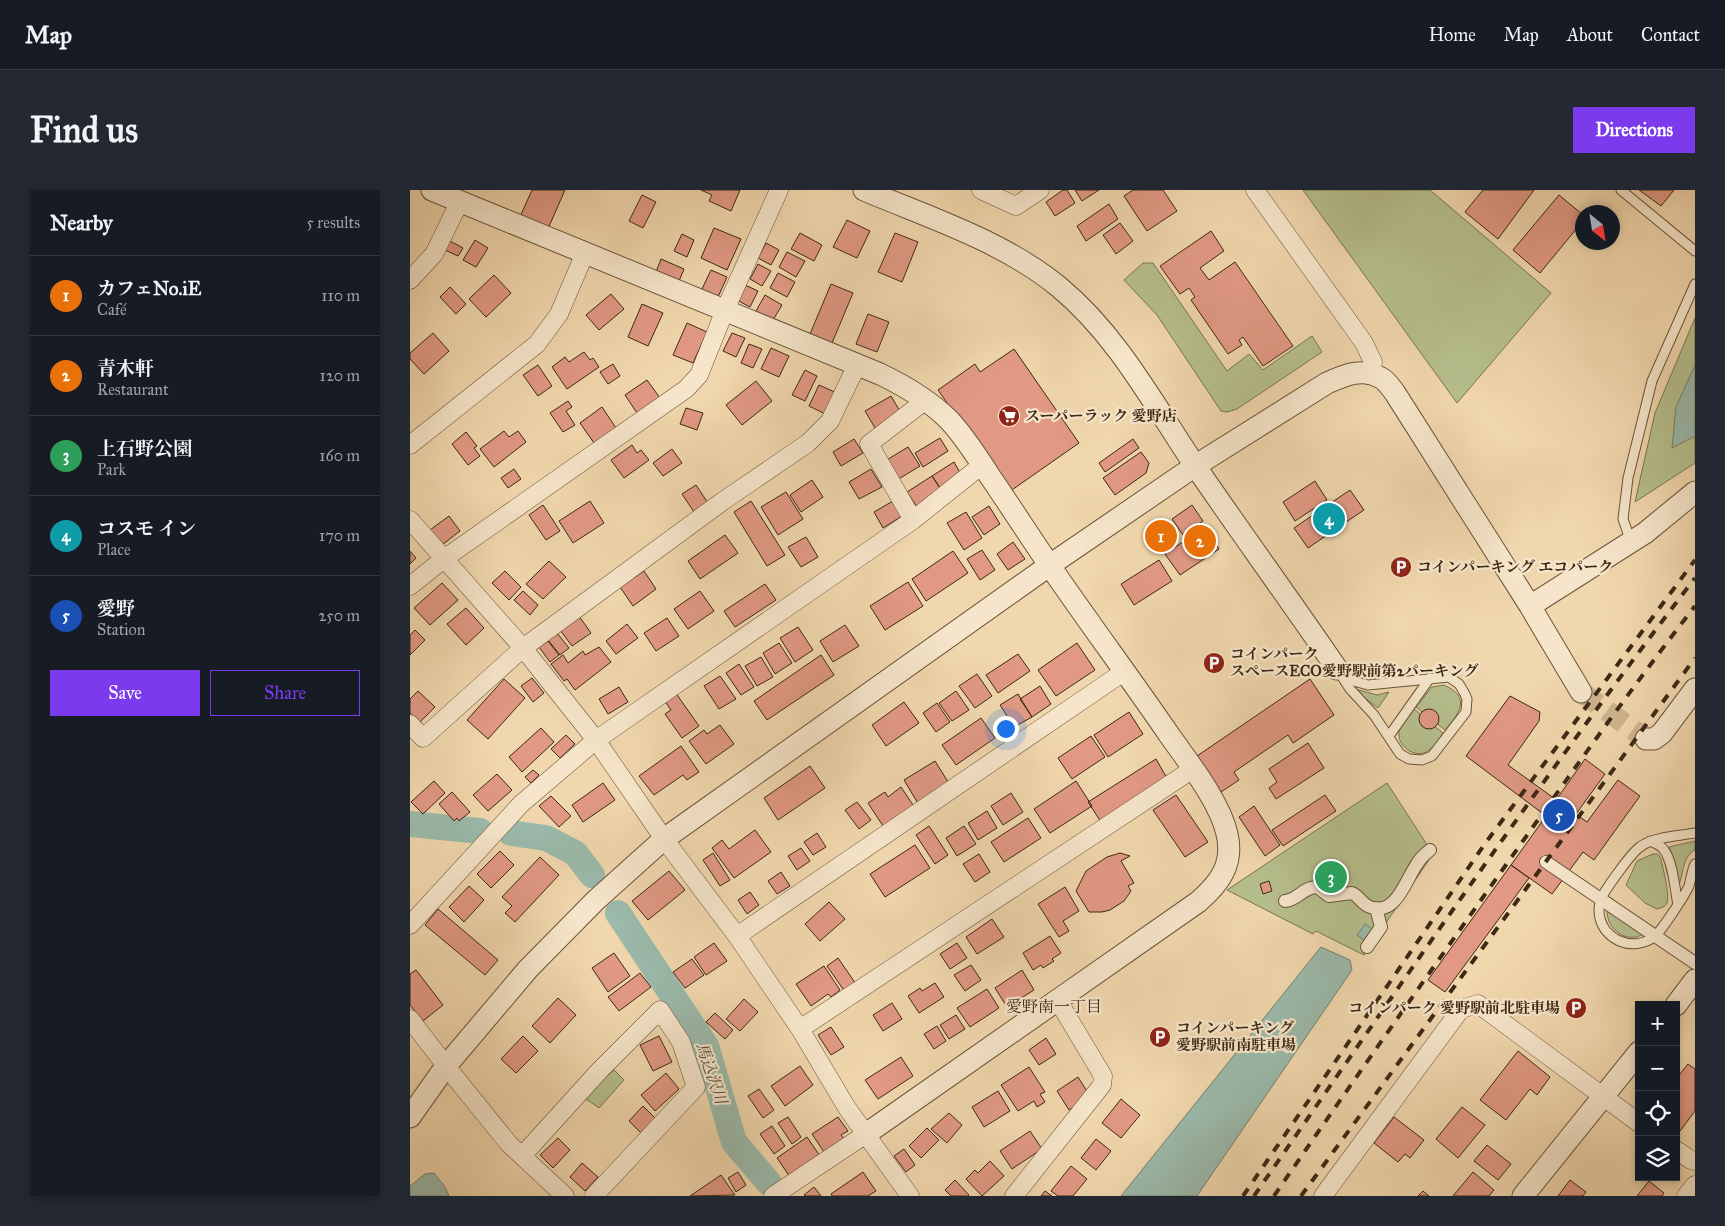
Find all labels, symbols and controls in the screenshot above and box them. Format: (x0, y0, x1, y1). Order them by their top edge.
text: Map (25, 20, 72, 50)
text: Home (1429, 24, 1476, 46)
text: Map (1504, 24, 1539, 46)
text: About (1567, 24, 1613, 46)
text: Contact (1641, 24, 1700, 46)
button: Directions (1573, 107, 1695, 153)
text: Find us (30, 109, 138, 152)
north arrow (1575, 205, 1620, 250)
text: Nearby (50, 210, 113, 236)
text: 5 results (306, 213, 360, 232)
text: カフェNo.iE (97, 277, 201, 300)
text: 1 (63, 286, 69, 305)
text: 110 m (321, 286, 360, 305)
text: Café (97, 300, 127, 319)
text: 青木軒 (97, 357, 154, 380)
text: 2 (62, 366, 70, 385)
text: 120 m (320, 366, 360, 385)
text: Restaurant (97, 380, 169, 399)
supermarket icon: スーパーラック 愛野店 (997, 404, 1021, 428)
place label: スーパーラック 愛野店 (1025, 407, 1176, 425)
text: 上石野公園 (97, 437, 192, 460)
text: 3 (63, 446, 69, 465)
text: 160 m (319, 446, 360, 465)
text: Park (97, 460, 126, 479)
pin: 4 (1313, 500, 1345, 538)
text: コスモ イン (97, 517, 196, 540)
pin: 1 (1145, 517, 1177, 555)
pin: 2 (1184, 522, 1216, 560)
text: 4 (62, 526, 70, 545)
text: 170 m (319, 526, 360, 545)
text: Place (97, 540, 131, 559)
parking icon: コインパーキング エコパーク (1389, 555, 1413, 579)
place label: コインパーキング エコパーク (1417, 558, 1613, 576)
text: 愛野 (97, 597, 135, 620)
text: 5 (62, 606, 70, 625)
text: 250 m (319, 606, 360, 625)
text: Station (97, 620, 145, 639)
place label: コインパーク スペースECO愛野駅前第2パーキング (1230, 645, 1479, 680)
parking icon: コインパーク スペースECO愛野駅前第2パーキング (1202, 651, 1226, 675)
button: Save (50, 670, 200, 716)
button: Share (210, 670, 360, 716)
your location (993, 716, 1019, 742)
pin: 5 (1543, 796, 1575, 834)
pin: 3 (1315, 858, 1347, 896)
parking icon: コインパーク 愛野駅前北駐車場 (1564, 996, 1588, 1020)
district label: 愛野南一丁目 (1006, 997, 1102, 1016)
place label: コインパーク 愛野駅前北駐車場 (1348, 999, 1560, 1017)
map controls (1635, 1001, 1680, 1181)
button: + (1635, 1001, 1680, 1046)
place label: コインパーキング 愛野駅前南駐車場 (1176, 1019, 1296, 1054)
parking icon: コインパーキング 愛野駅前南駐車場 (1148, 1025, 1172, 1049)
water label: 馬込沢川 (692, 1040, 732, 1108)
button: − (1635, 1046, 1680, 1091)
button: locate (1635, 1091, 1680, 1136)
button: layers (1635, 1136, 1680, 1181)

